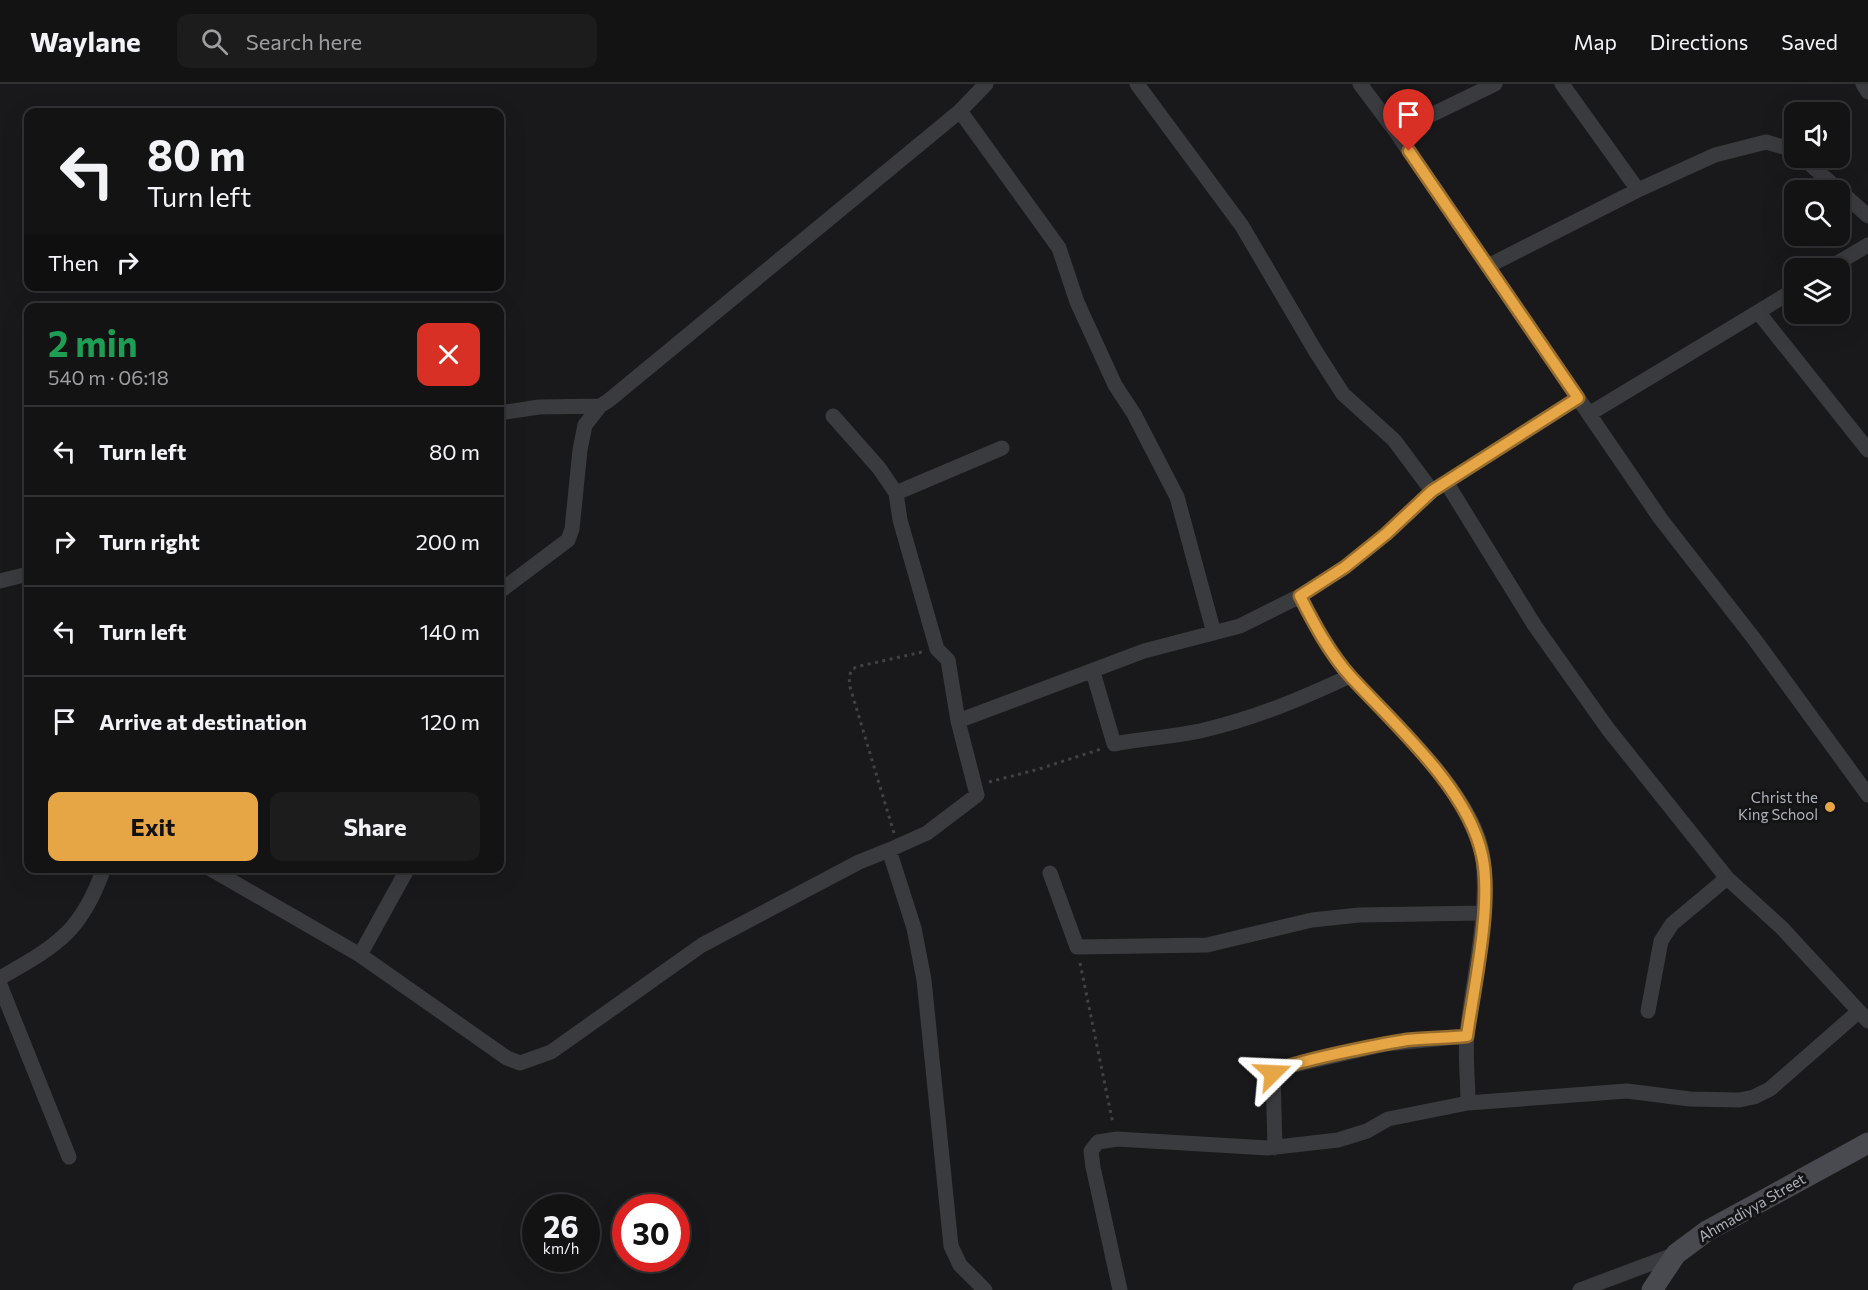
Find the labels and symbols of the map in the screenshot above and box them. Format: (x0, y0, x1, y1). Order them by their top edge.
pin (1383, 89, 1434, 151)
place label: Christ the King School (1738, 788, 1818, 823)
marker: Christ the King School (1823, 800, 1837, 814)
position arrow (1241, 1041, 1305, 1105)
street label: Ahmadiyya Street (1695, 1169, 1808, 1245)
speed limit sign: 30 (612, 1194, 690, 1272)

